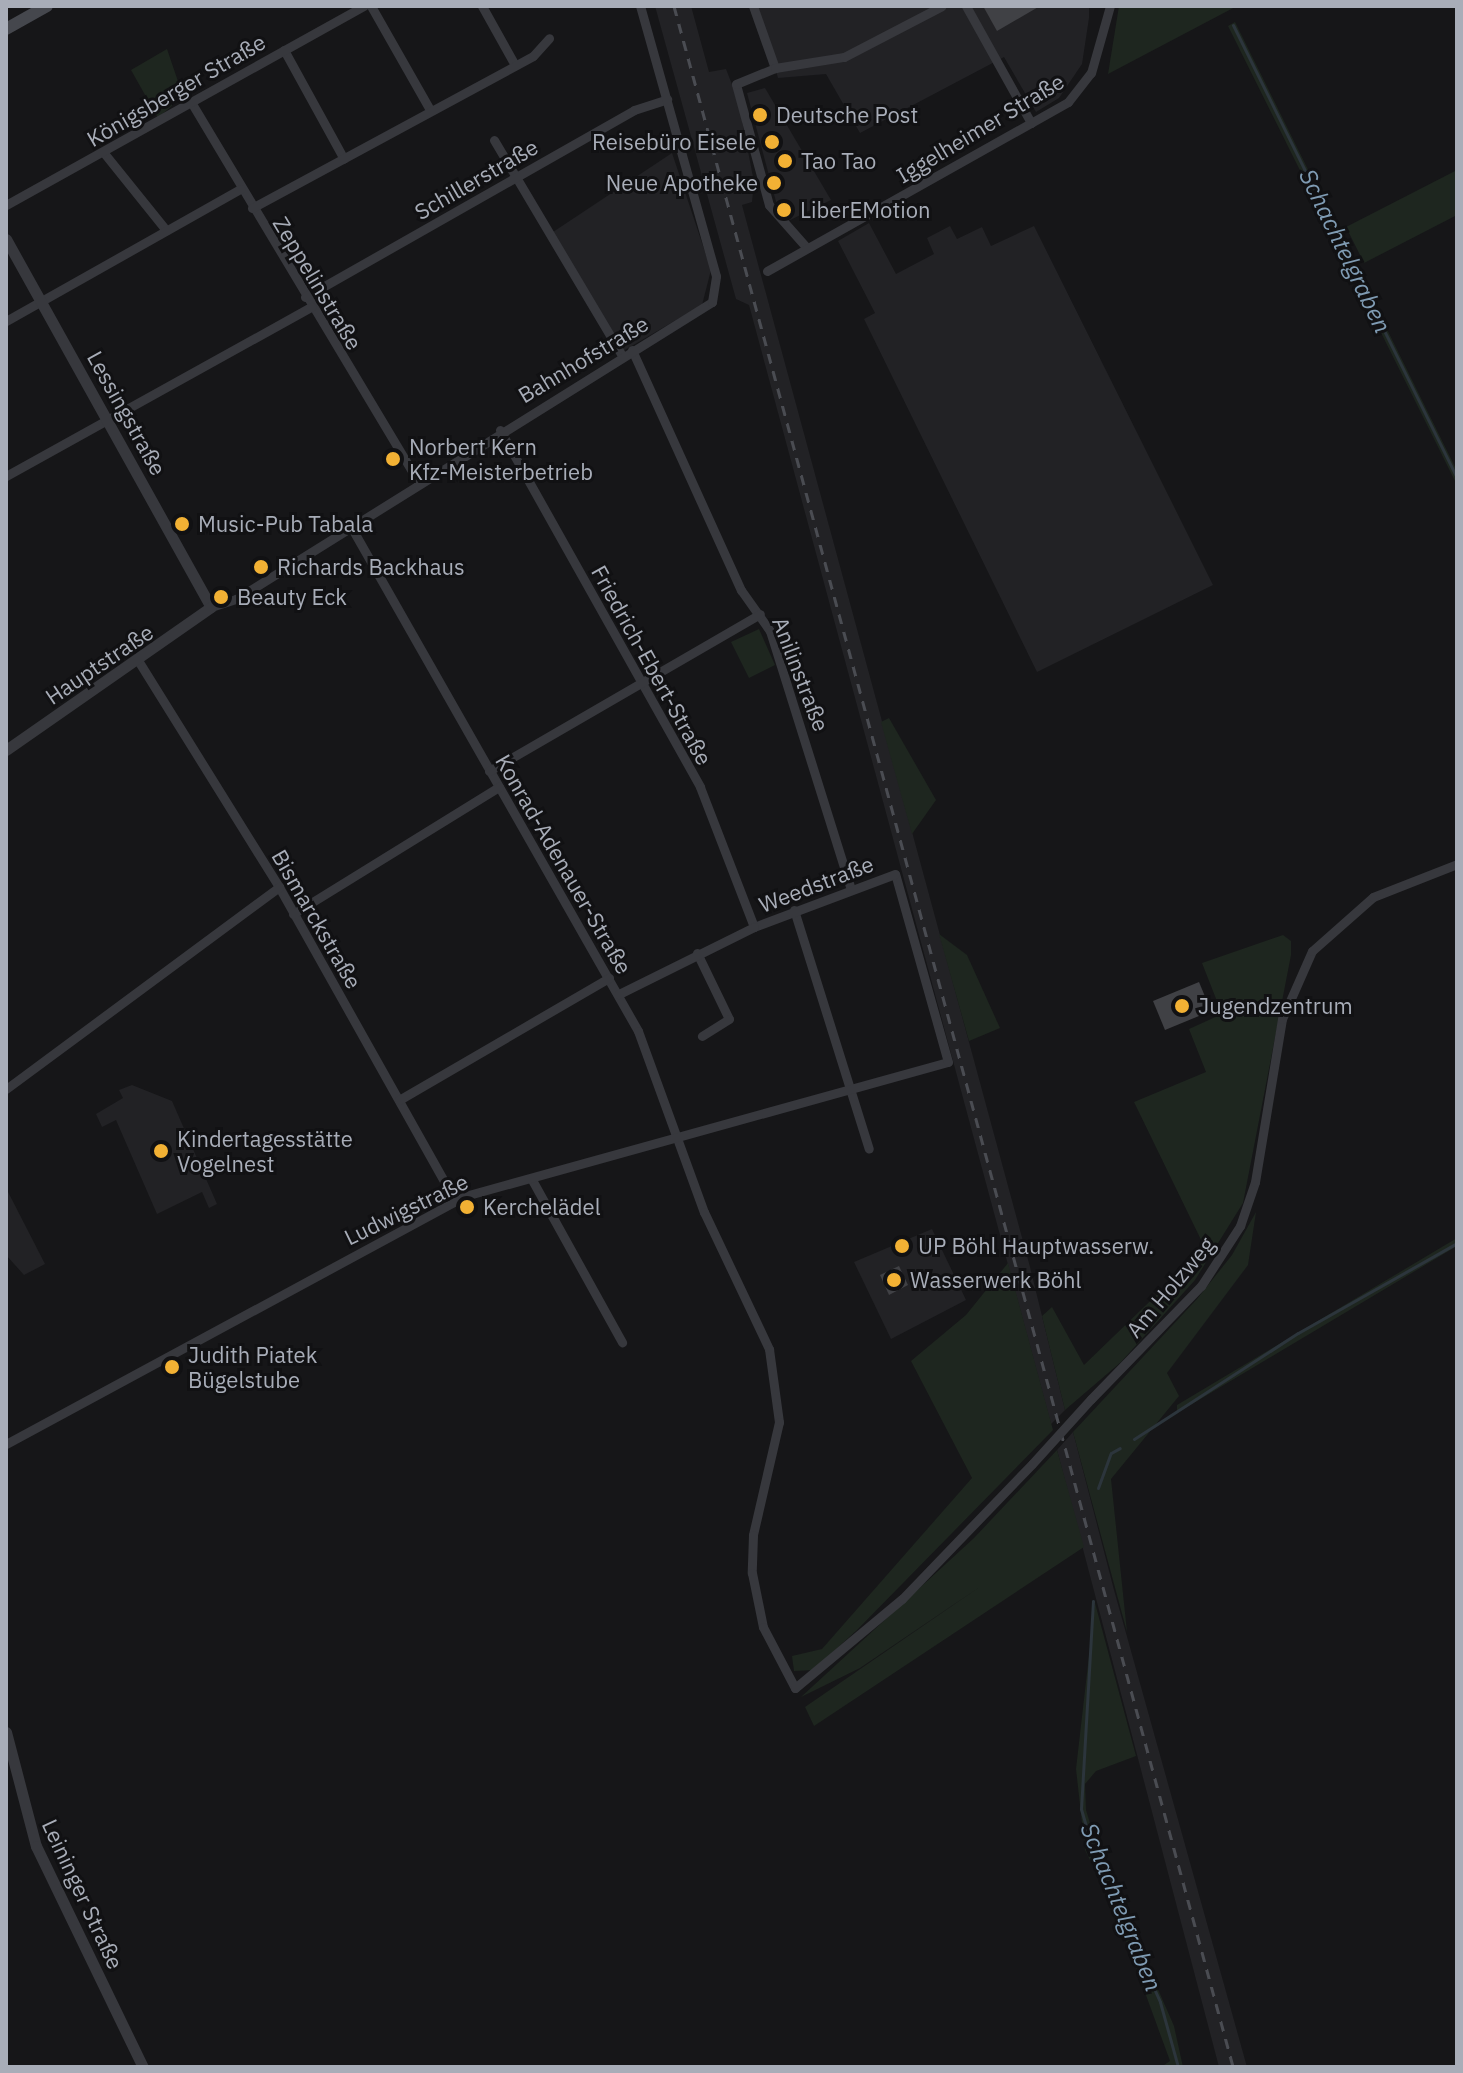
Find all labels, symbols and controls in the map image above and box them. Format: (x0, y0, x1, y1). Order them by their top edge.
street label: Königsberger Straße (82, 28, 270, 152)
street label: Iggelheimer Straße (891, 67, 1069, 189)
place label: Deutsche Post (776, 102, 918, 128)
marker: Deutsche Post (751, 106, 769, 124)
place label: Reisebüro Eisele (592, 129, 756, 155)
street label: Schillerstraße (410, 133, 542, 225)
marker: Reisebüro Eisele (763, 133, 781, 151)
place label: Tao Tao (801, 148, 876, 174)
marker: Tao Tao (776, 152, 794, 170)
water label: Schachtelgraben (1293, 164, 1397, 338)
place label: Neue Apotheke (606, 170, 758, 196)
marker: Neue Apotheke (765, 174, 783, 192)
place label: LiberEMotion (800, 197, 930, 223)
marker: LiberEMotion (775, 201, 793, 219)
street label: Zeppelinstraße (268, 212, 368, 354)
street label: Bahnhofstraße (513, 310, 653, 408)
street label: Lessingstraße (82, 346, 172, 480)
place label: Norbert Kern Kfz-Meisterbetrieb (409, 433, 593, 484)
marker: Norbert Kern Kfz-Meisterbetrieb (384, 450, 402, 468)
place label: Music-Pub Tabala (198, 511, 373, 537)
marker: Music-Pub Tabala (173, 515, 191, 533)
place label: Richards Backhaus (277, 554, 465, 580)
marker: Richards Backhaus (252, 558, 270, 576)
street label: Friedrich-Ebert-Straße (586, 561, 718, 769)
place label: Beauty Eck (237, 584, 347, 610)
marker: Beauty Eck (212, 588, 230, 606)
street label: Anilinstraße (767, 613, 835, 735)
street label: Hauptstraße (40, 618, 158, 710)
street label: Konrad-Adenauer-Straße (490, 750, 638, 978)
street label: Bismarckstraße (267, 845, 367, 993)
street label: Weedstraße (755, 850, 877, 918)
place label: Jugendzentrum (1198, 993, 1353, 1019)
marker: Jugendzentrum (1173, 997, 1191, 1015)
place label: Kindertagesstätte Vogelnest (177, 1125, 353, 1176)
marker: Kindertagesstätte Vogelnest (152, 1142, 170, 1160)
street label: Ludwigstraße (340, 1168, 472, 1250)
place label: Kerchelädel (483, 1194, 601, 1220)
marker: Kerchelädel (458, 1198, 476, 1216)
street label: Am Holzweg (1120, 1231, 1220, 1343)
place label: UP Böhl Hauptwasserw. (918, 1233, 1154, 1259)
marker: UP Böhl Hauptwasserw. (893, 1237, 911, 1255)
place label: Wasserwerk Böhl (910, 1267, 1082, 1293)
marker: Wasserwerk Böhl (885, 1271, 903, 1289)
place label: Judith Piatek Bügelstube (188, 1341, 317, 1392)
marker: Judith Piatek Bügelstube (163, 1358, 181, 1376)
street label: Leininger Straße (37, 1815, 129, 1973)
water label: Schachtelgraben (1074, 1819, 1168, 1995)

